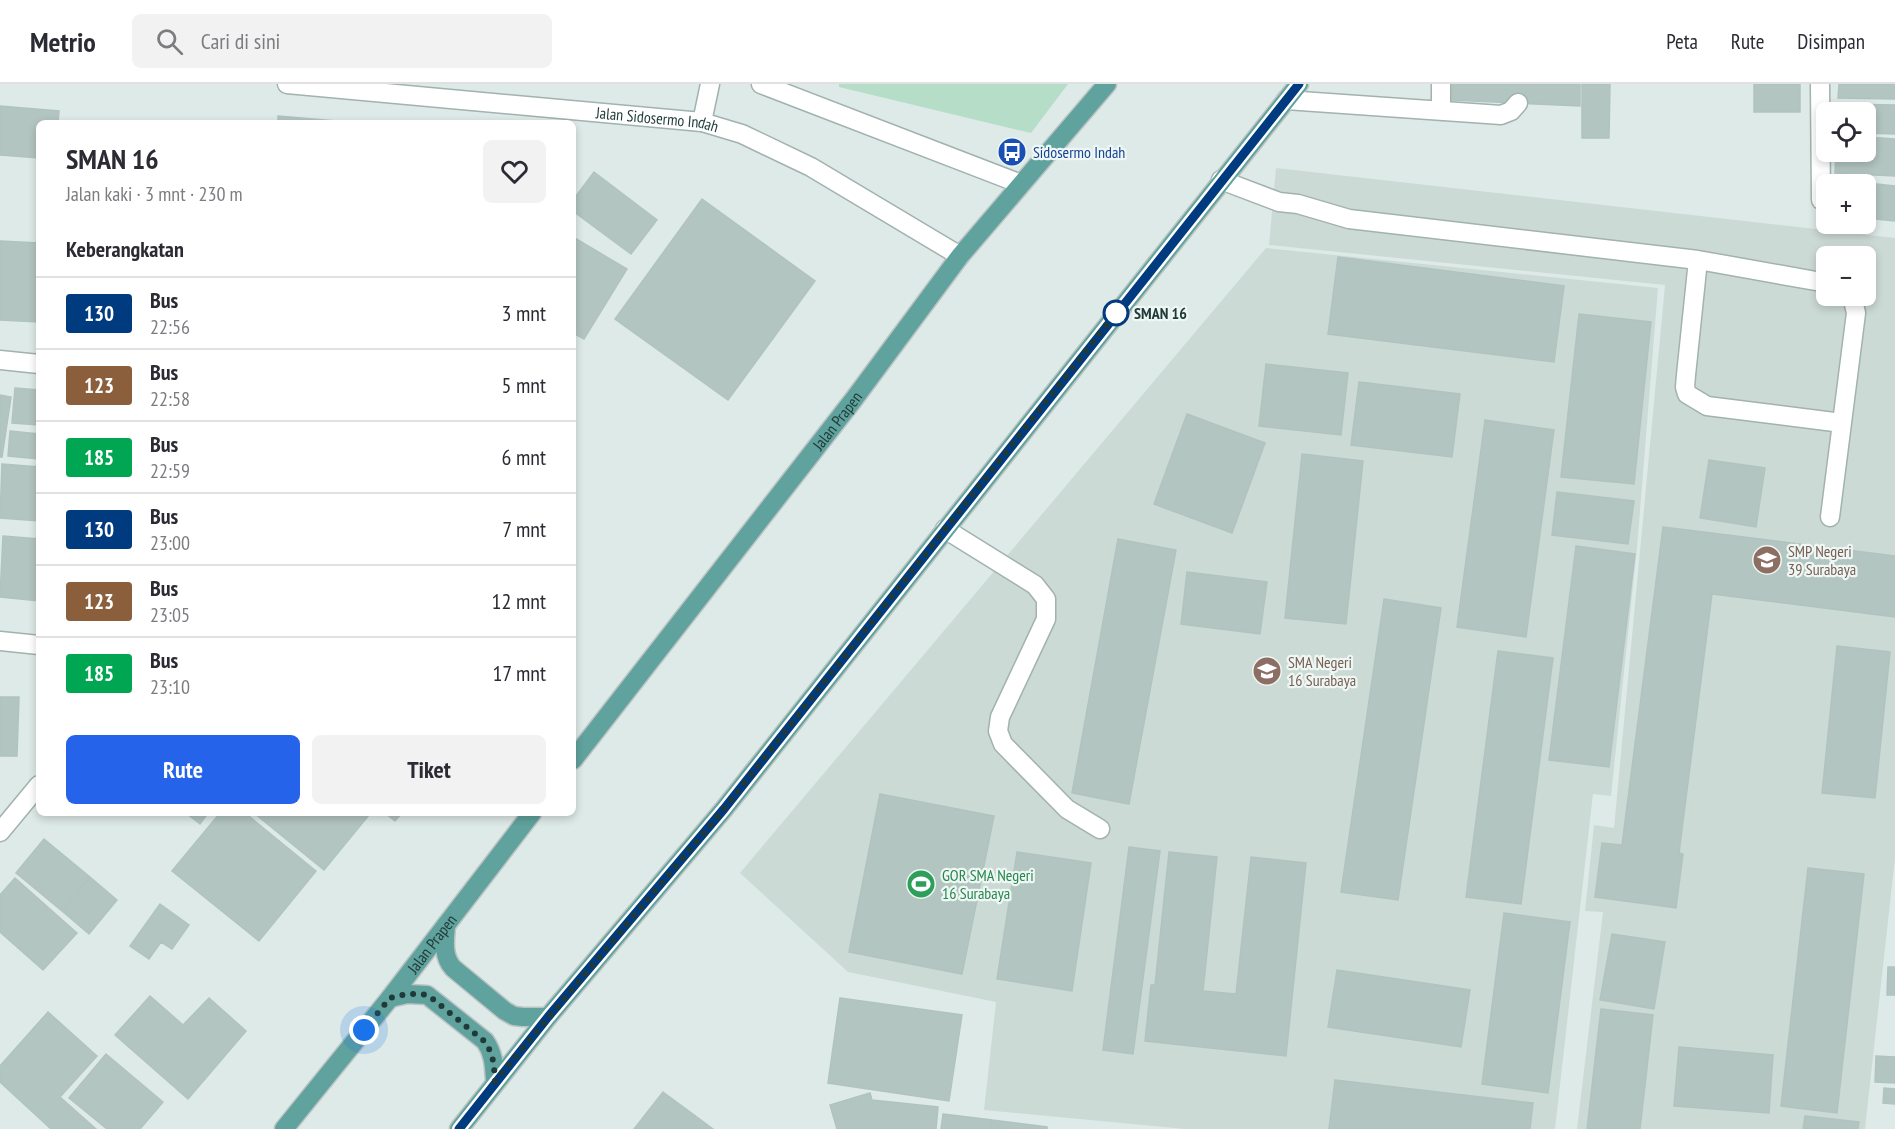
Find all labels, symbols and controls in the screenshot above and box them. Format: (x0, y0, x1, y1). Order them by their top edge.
search box (132, 14, 552, 68)
text: Metrio (30, 23, 96, 60)
icon: search (153, 25, 186, 58)
text: Cari di sini (201, 27, 280, 55)
text: Peta (1666, 28, 1698, 55)
text: Rute (1731, 28, 1764, 55)
text: Disimpan (1797, 28, 1865, 55)
street label: Jalan Sidosermo Indah (594, 102, 721, 136)
map controls (1816, 102, 1876, 306)
button: locate (1816, 102, 1876, 162)
bus stop icon: Sidosermo Indah (996, 136, 1028, 168)
text: SMAN 16 (66, 140, 159, 177)
button: heart (483, 140, 546, 203)
place label: Sidosermo Indah (1033, 142, 1125, 162)
button: + (1816, 174, 1876, 234)
text: Jalan kaki · 3 mnt · 230 m (66, 181, 243, 207)
text: Keberangkatan (66, 235, 184, 263)
button: − (1816, 246, 1876, 306)
text: Bus (150, 286, 178, 314)
text: 3 mnt (501, 299, 546, 327)
text: 130 (84, 300, 114, 327)
marker: SMAN 16 (1103, 300, 1129, 326)
place label: SMAN 16 (1134, 303, 1187, 323)
text: 22:56 (150, 314, 190, 340)
text: Bus (150, 358, 178, 386)
text: 5 mnt (501, 371, 546, 399)
text: 123 (84, 372, 114, 399)
text: 22:58 (150, 386, 190, 412)
street label: Jalan Prapen (807, 387, 866, 455)
text: Bus (150, 430, 178, 458)
text: 6 mnt (501, 443, 546, 471)
text: 185 (84, 444, 114, 471)
text: 22:59 (150, 458, 190, 484)
text: Bus (150, 502, 178, 530)
text: 7 mnt (502, 515, 546, 543)
text: 130 (84, 516, 114, 543)
text: 23:00 (150, 530, 190, 556)
place label: SMP Negeri 39 Surabaya (1788, 541, 1856, 579)
school or university icon: SMP Negeri 39 Surabaya (1751, 544, 1783, 576)
text: Bus (150, 574, 178, 602)
text: 12 mnt (492, 587, 546, 615)
text: 123 (84, 588, 114, 615)
text: 23:05 (150, 602, 190, 628)
text: Bus (150, 646, 178, 674)
place label: SMA Negeri 16 Surabaya (1288, 652, 1356, 690)
school or university icon: SMA Negeri 16 Surabaya (1251, 655, 1283, 687)
text: 17 mnt (492, 659, 546, 687)
text: 185 (84, 660, 114, 687)
text: 23:10 (150, 674, 190, 700)
button: Rute (66, 735, 300, 804)
button: Tiket (312, 735, 546, 804)
place label: GOR SMA Negeri 16 Surabaya (942, 865, 1034, 903)
sports icon: GOR SMA Negeri 16 Surabaya (905, 868, 937, 900)
street label: Jalan Prapen (402, 910, 461, 978)
your location (349, 1015, 379, 1045)

